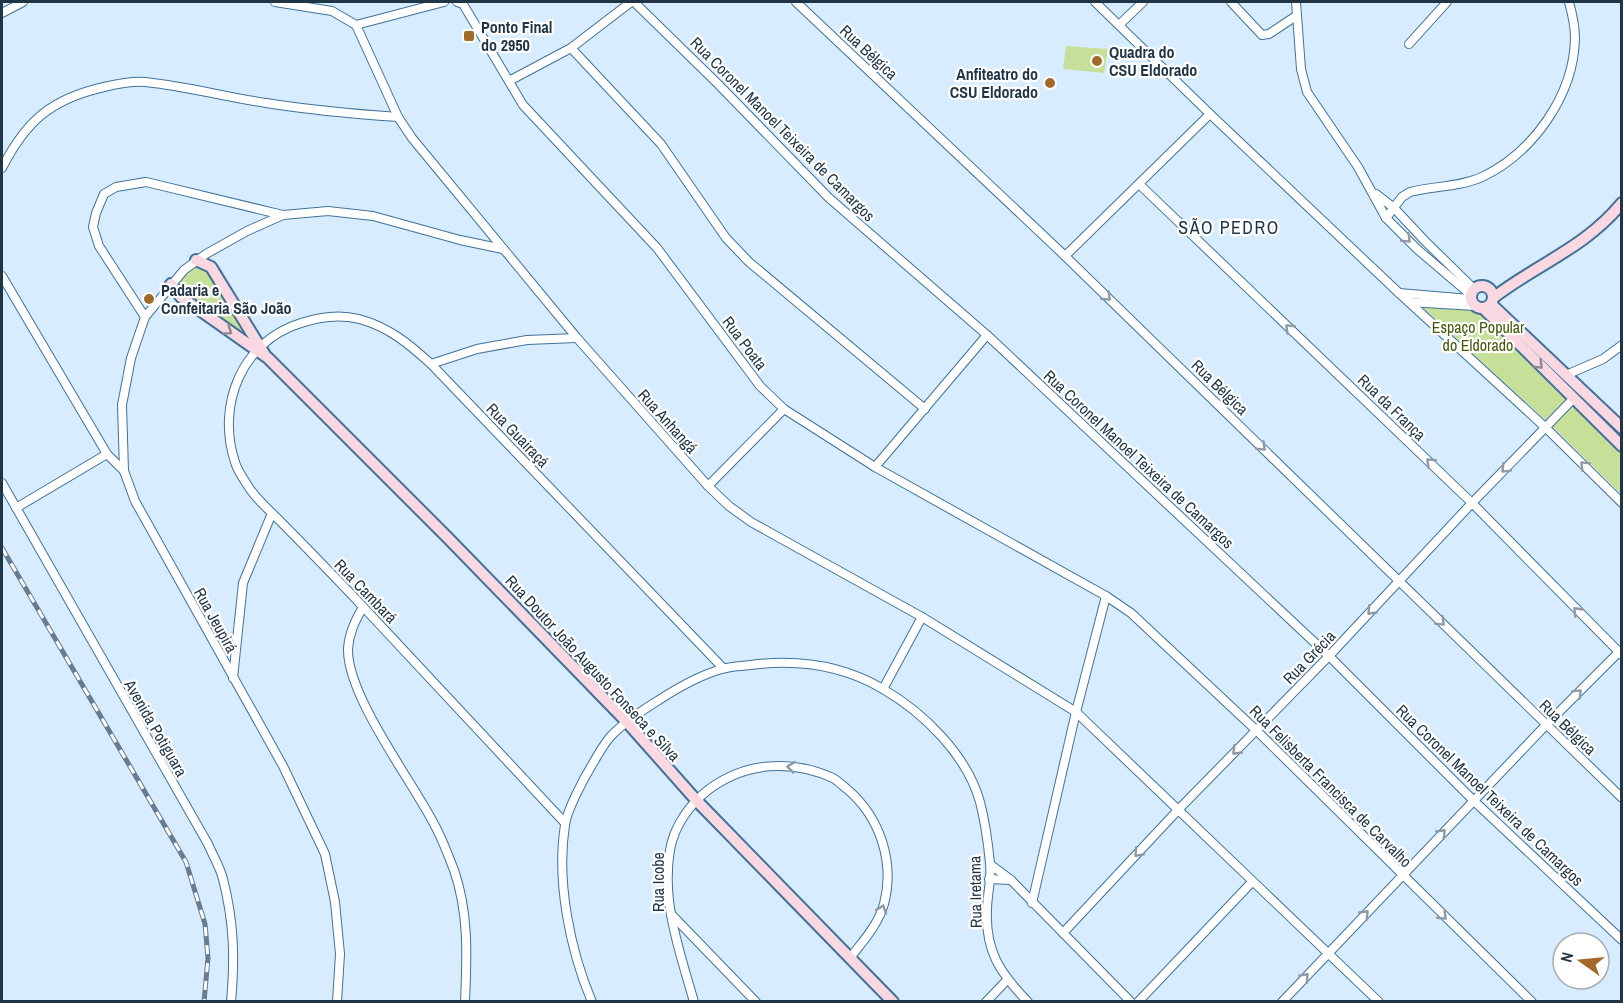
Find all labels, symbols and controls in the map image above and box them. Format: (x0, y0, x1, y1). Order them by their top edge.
place label: Ponto Final do 2950 (481, 16, 552, 56)
street label: Rua Bélgica (835, 20, 903, 85)
marker: Ponto Final do 2950 (462, 29, 476, 43)
street label: Rua Coronel Manoel Teixeira de Camargos (686, 32, 880, 226)
place label: Quadra do CSU Eldorado (1109, 41, 1197, 81)
marker: Quadra do CSU Eldorado (1090, 54, 1104, 68)
place label: Anfiteatro do CSU Eldorado (950, 63, 1038, 103)
marker: Anfiteatro do CSU Eldorado (1043, 76, 1057, 90)
district label: SÃO PEDRO (1178, 215, 1280, 240)
one-way arrow (1400, 232, 1411, 243)
place label: Padaria e Confeitaria São João (161, 279, 292, 319)
one-way arrow (1100, 289, 1111, 300)
marker: Padaria e Confeitaria São João (142, 292, 156, 306)
street label: Rua Poata (718, 312, 773, 375)
park label: Espaço Popular do Eldorado (1432, 316, 1525, 356)
one-way arrow (222, 324, 233, 335)
one-way arrow (1285, 324, 1296, 335)
street label: Rua Bélgica (1187, 354, 1254, 420)
one-way arrow (1532, 359, 1543, 369)
street label: Rua Coronel Manoel Teixeira de Camargos (1039, 365, 1239, 553)
street label: Rua da França (1353, 369, 1431, 446)
street label: Rua Anhangá (633, 384, 703, 458)
street label: Rua Guairaçá (482, 398, 555, 473)
one-way arrow (1256, 440, 1266, 451)
one-way arrow (1426, 459, 1437, 470)
one-way arrow (1580, 462, 1591, 473)
one-way arrow (1501, 463, 1512, 473)
street label: Rua Cambará (330, 554, 403, 629)
street label: Rua Doutor João Augusto Fonseca e Silva (501, 570, 686, 766)
street label: Rua Jeupirá (189, 583, 243, 657)
one-way arrow (1367, 604, 1378, 615)
one-way arrow (1574, 607, 1585, 618)
one-way arrow (1434, 614, 1445, 625)
street label: Rua Grécia (1278, 625, 1341, 689)
street label: Avenida Potiguara (119, 675, 193, 781)
one-way arrow (1570, 690, 1581, 701)
street label: Rua Bélgica (1535, 694, 1602, 760)
street label: Rua Coronel Manoel Teixeira de Camargos (1391, 699, 1589, 891)
street label: Rua Felisberta Francisca de Carvalho (1245, 700, 1417, 872)
one-way arrow (1232, 744, 1243, 755)
one-way arrow (786, 761, 795, 773)
one-way arrow (1435, 830, 1446, 841)
one-way arrow (1134, 846, 1145, 857)
street label: Rua Icobe (647, 852, 669, 912)
street label: Rua Iretama (963, 855, 987, 928)
one-way arrow (874, 904, 887, 915)
one-way arrow (1437, 909, 1447, 920)
one-way arrow (1357, 910, 1368, 921)
north arrow (1551, 931, 1611, 991)
text: N (1555, 950, 1578, 965)
one-way arrow (1298, 974, 1309, 984)

